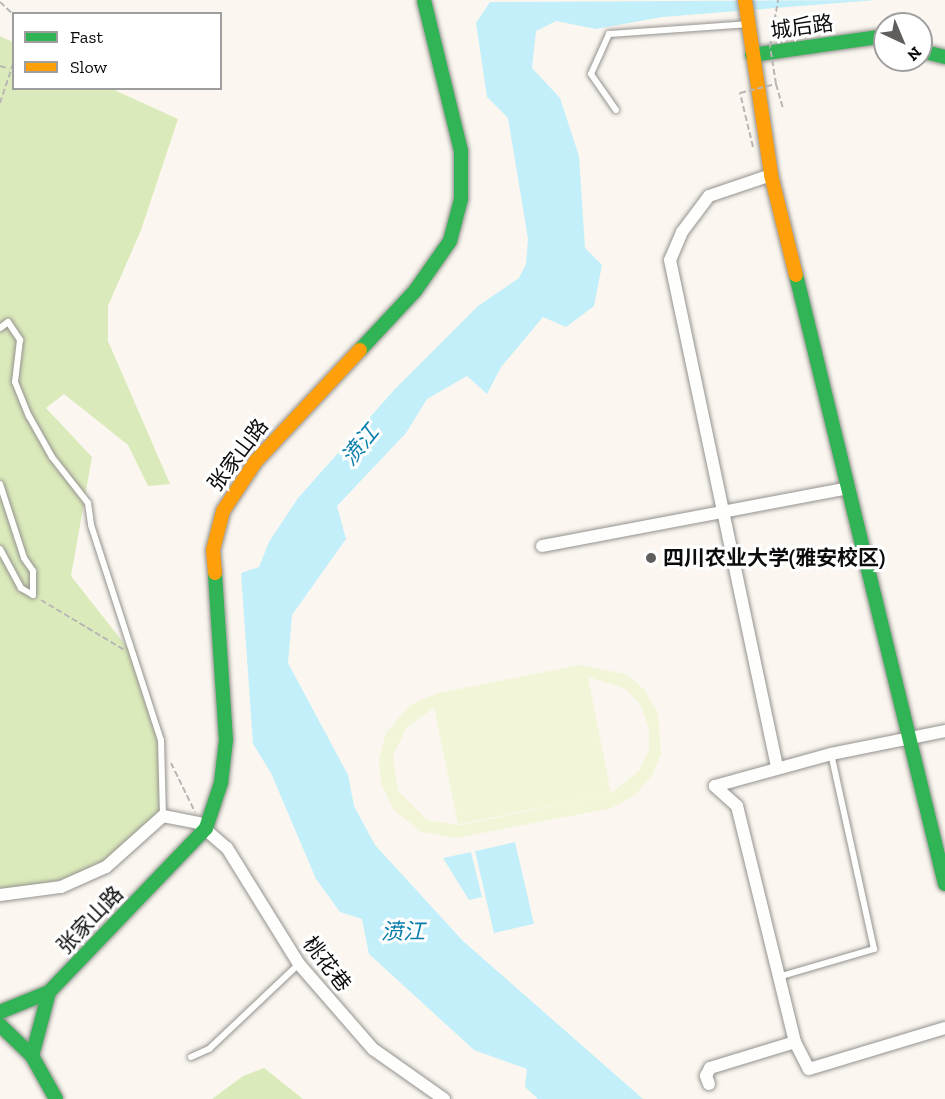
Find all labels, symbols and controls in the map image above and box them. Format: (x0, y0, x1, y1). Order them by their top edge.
street label: 城后路 (769, 10, 835, 44)
legend (12, 12, 222, 90)
north arrow (873, 12, 933, 72)
text: Fast (70, 26, 103, 48)
text: N (903, 43, 925, 65)
text: Slow (70, 56, 107, 78)
street label: 张家山路 (203, 414, 273, 496)
water label: 𣸣江 (336, 420, 384, 470)
place label: 四川农业大学(雅安校区) (663, 545, 885, 571)
marker: 四川农业大学(雅安校区) (644, 551, 658, 565)
street label: 张家山路 (52, 881, 128, 959)
water label: 𣸣江 (381, 919, 425, 945)
street label: 桃花巷 (298, 931, 356, 997)

